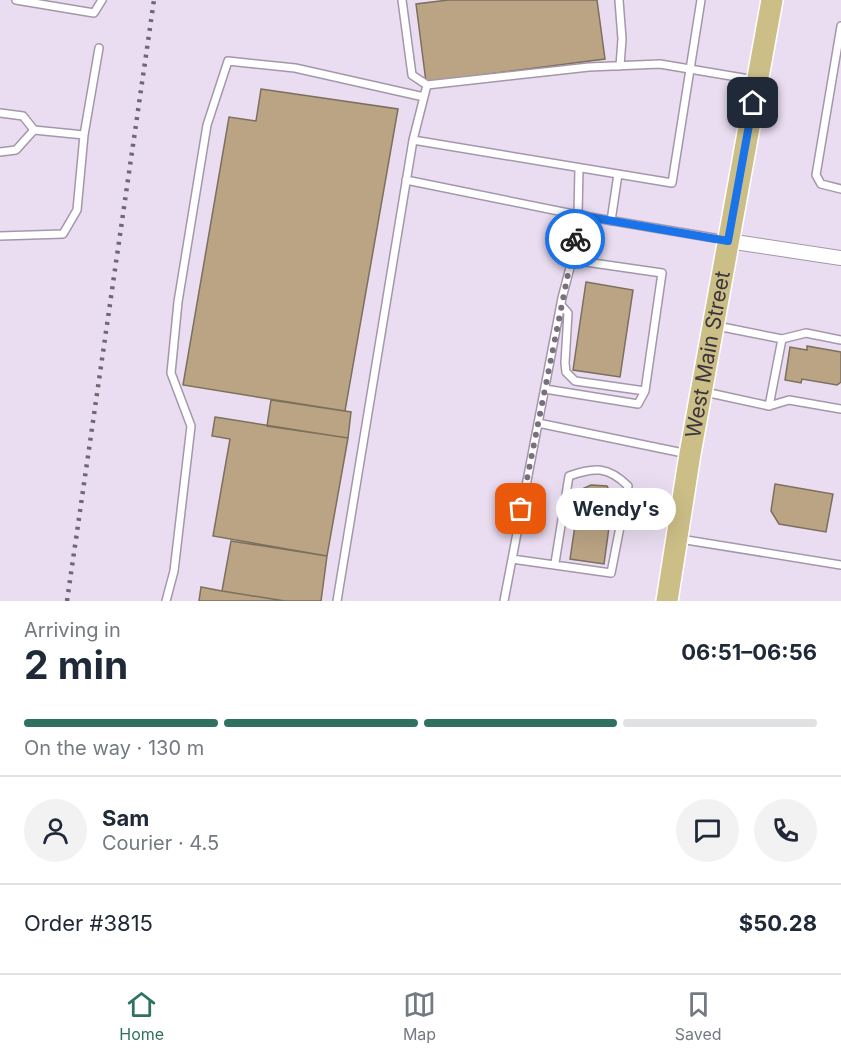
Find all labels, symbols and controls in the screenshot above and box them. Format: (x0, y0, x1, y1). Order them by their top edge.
pin (727, 77, 778, 128)
icon: home (736, 86, 769, 119)
courier (545, 209, 605, 269)
icon: bike (559, 223, 592, 256)
street label: West Main Street (680, 269, 735, 440)
pin (495, 483, 546, 534)
callout: Wendy's (557, 488, 677, 530)
icon: bag (504, 492, 537, 525)
text: Wendy's (573, 497, 659, 521)
text: Arriving in (24, 618, 121, 642)
text: 06:51–06:56 (681, 639, 817, 665)
text: 2 min (24, 641, 128, 688)
text: On the way · 130 m (24, 736, 204, 760)
button: person (24, 799, 87, 862)
button: chat (676, 799, 739, 862)
button: phone (754, 799, 817, 862)
text: Sam (102, 805, 149, 831)
text: Courier · 4.5 (102, 831, 219, 855)
text: Order #3815 (24, 910, 153, 936)
text: $50.28 (739, 910, 817, 936)
tab: Home (119, 988, 164, 1044)
tab: Map (403, 988, 436, 1044)
tab: Saved (675, 988, 722, 1044)

